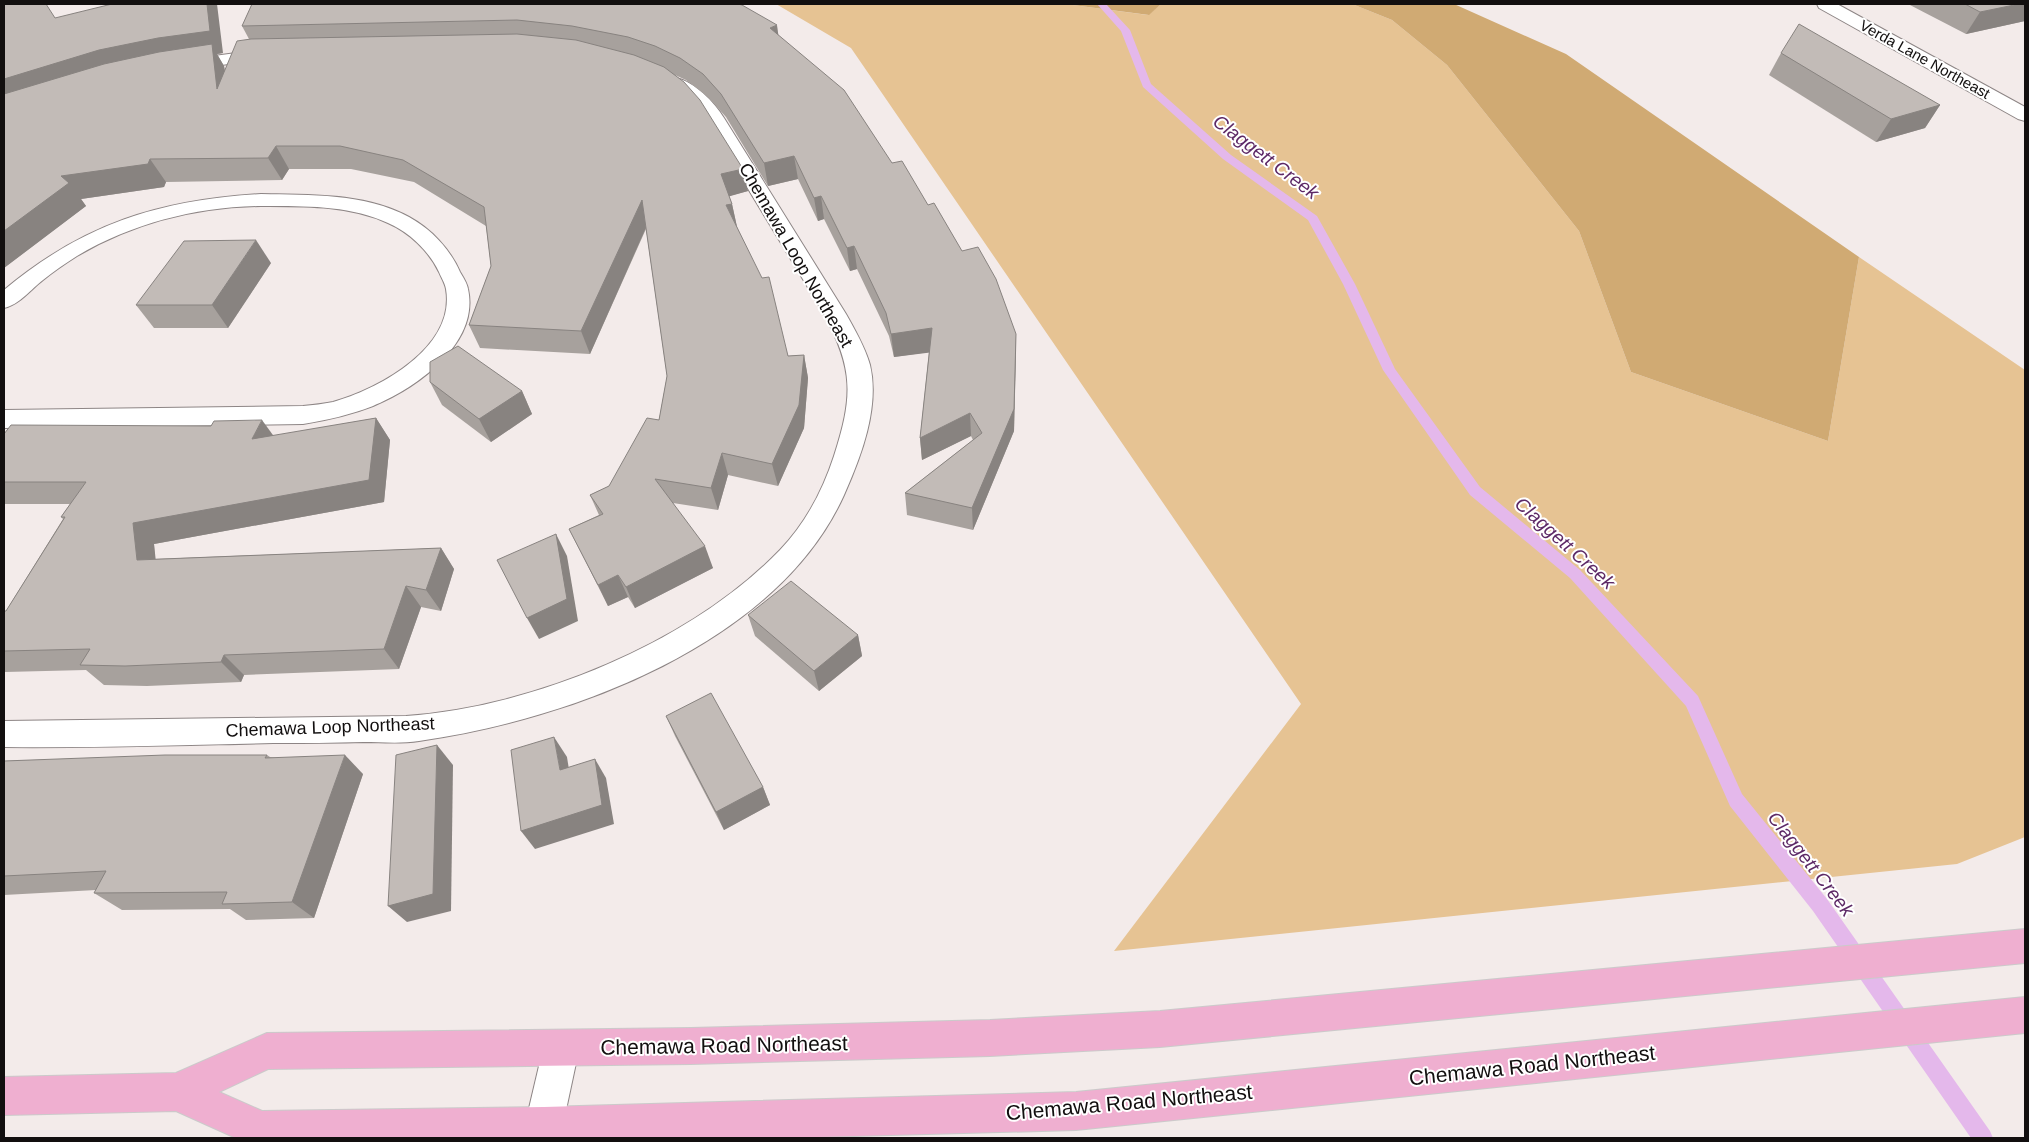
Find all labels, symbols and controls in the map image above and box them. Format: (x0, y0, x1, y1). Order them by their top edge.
street label: Verda Lane Northeast (1857, 16, 1994, 102)
water label: Claggett Creek (1209, 110, 1324, 204)
street label: Chemawa Loop Northeast (735, 159, 857, 351)
water label: Claggett Creek (1511, 493, 1620, 594)
street label: Chemawa Loop Northeast (225, 713, 435, 741)
water label: Claggett Creek (1764, 808, 1859, 922)
street label: Chemawa Road Northeast (600, 1031, 848, 1059)
street label: Chemawa Road Northeast (1408, 1041, 1656, 1089)
street label: Chemawa Road Northeast (1005, 1080, 1253, 1124)

